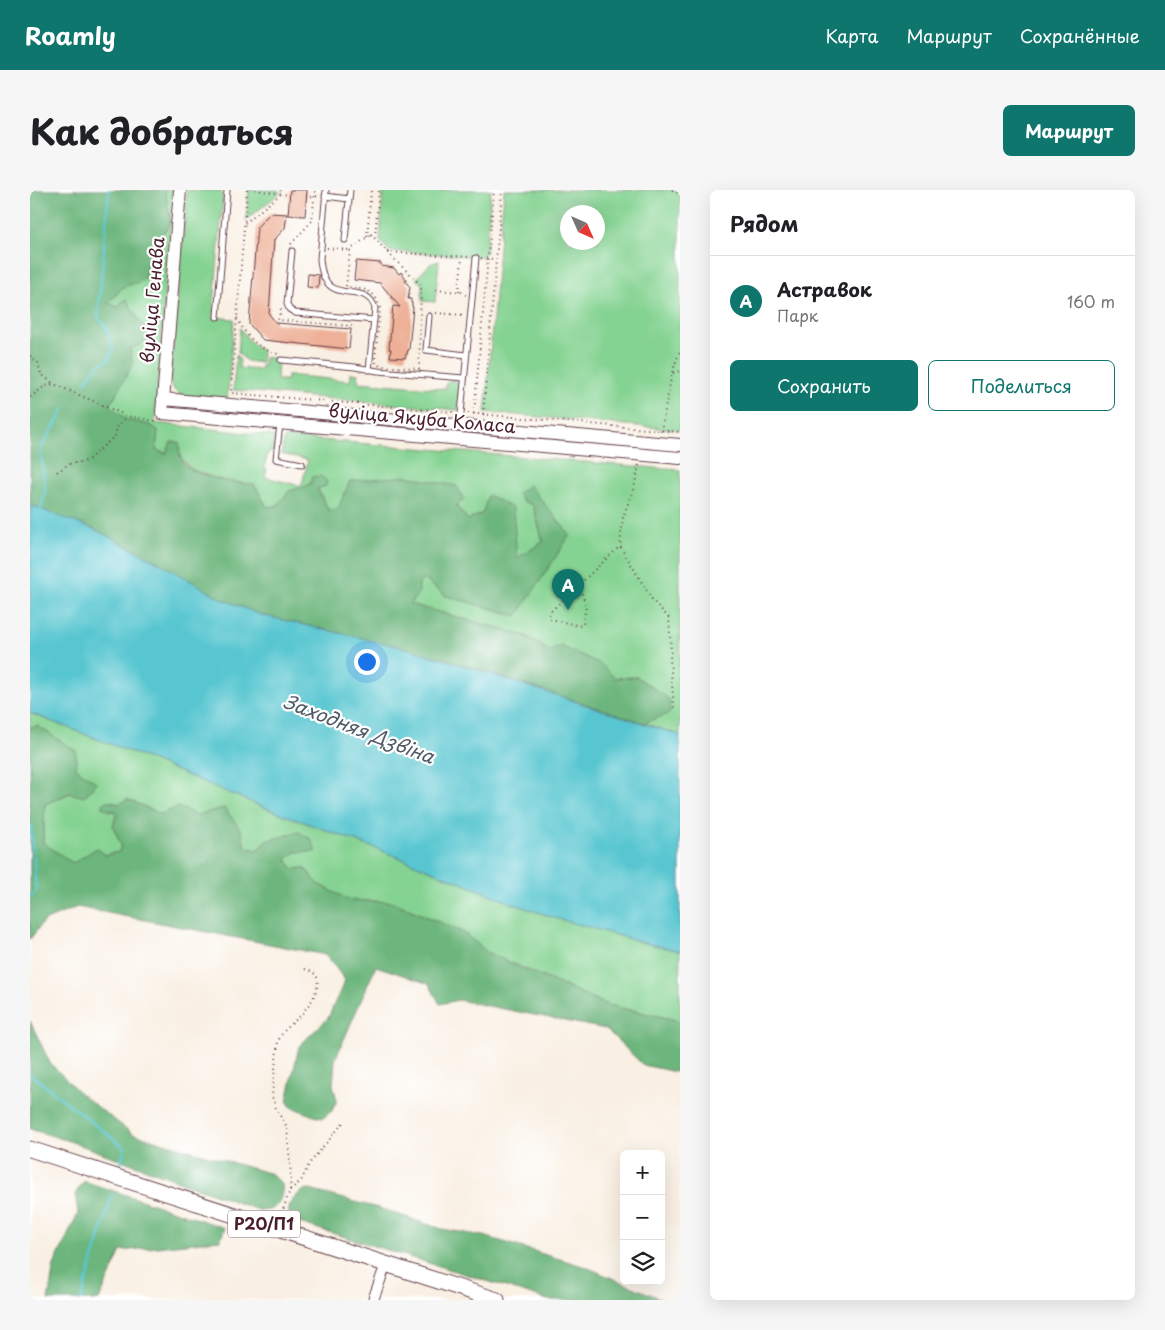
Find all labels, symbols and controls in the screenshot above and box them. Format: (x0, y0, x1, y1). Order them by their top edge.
text: Roamly (25, 17, 116, 53)
text: Карта (826, 22, 878, 49)
text: Маршрут (906, 22, 992, 49)
text: Сохранённые (1020, 22, 1140, 49)
text: Как добраться (30, 104, 294, 157)
button: Маршрут (1003, 105, 1135, 156)
north arrow (560, 205, 605, 250)
text: Рядом (730, 207, 798, 239)
street label: вуліца Генава (133, 235, 171, 364)
text: Астравок (777, 275, 872, 303)
text: A (740, 289, 752, 313)
text: 160 m (1067, 289, 1115, 313)
text: Парк (777, 303, 818, 327)
button: Сохранить (730, 360, 918, 411)
button: Поделиться (928, 360, 1115, 411)
street label: вуліца Якуба Коласа (327, 396, 517, 439)
pin: A (552, 569, 584, 610)
your location (354, 649, 380, 675)
water label: Заходняя Дзвіна (280, 686, 440, 770)
map controls (620, 1150, 665, 1285)
button: + (620, 1150, 665, 1195)
button: − (620, 1195, 665, 1240)
road number: Р20/П1 (228, 1211, 300, 1238)
button: layers (620, 1240, 665, 1285)

